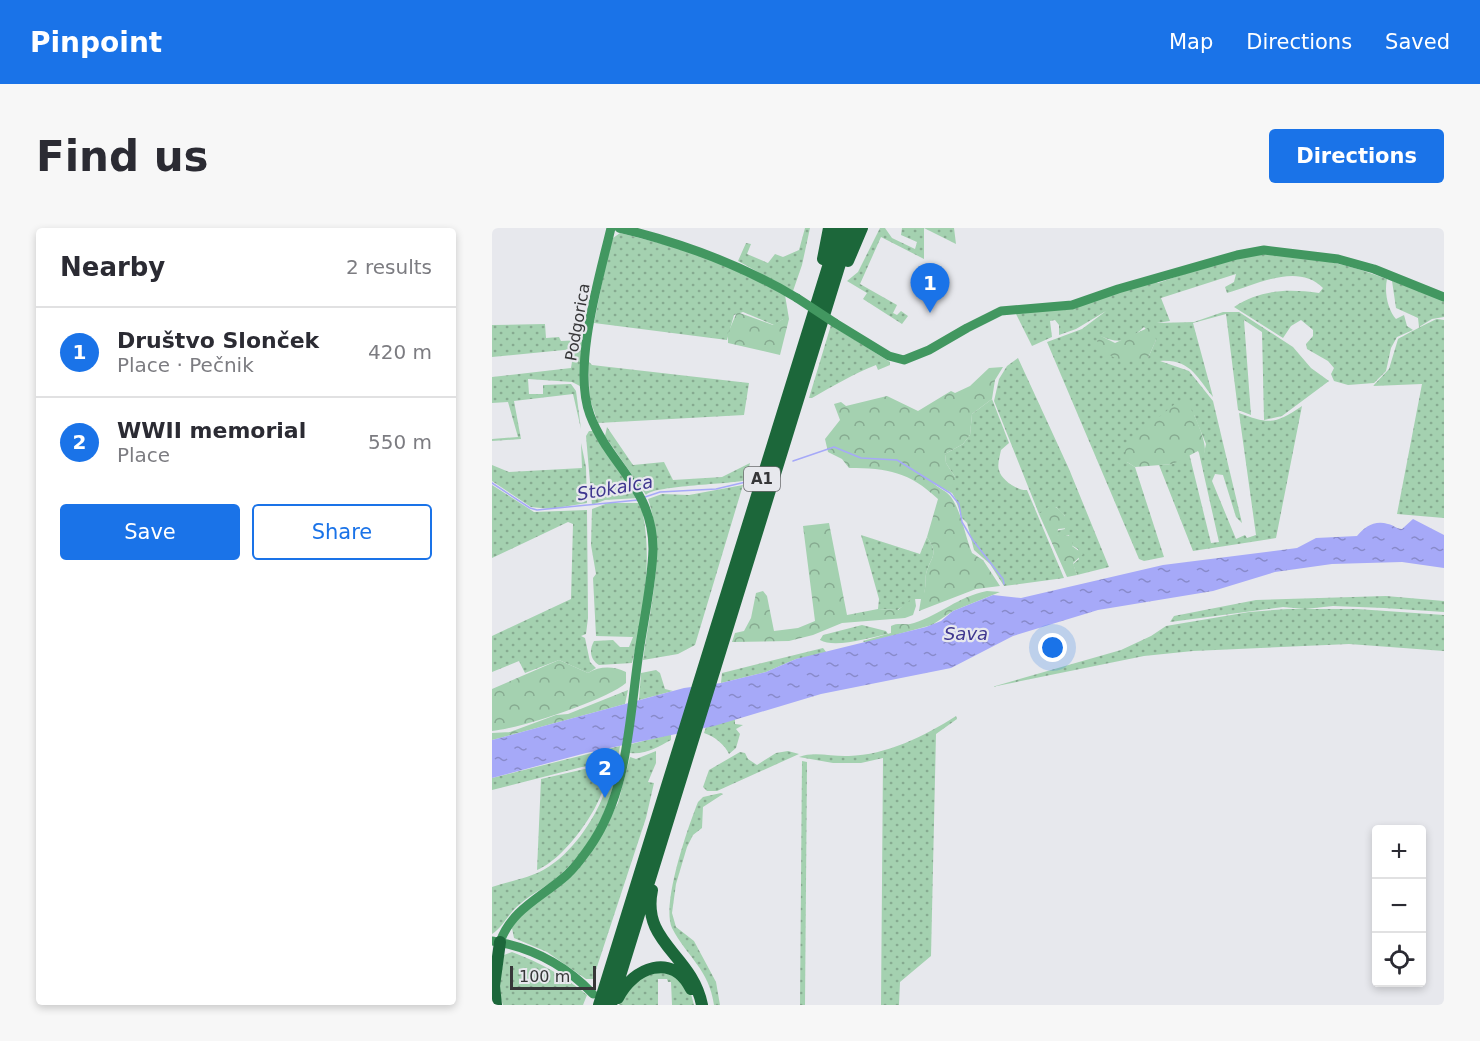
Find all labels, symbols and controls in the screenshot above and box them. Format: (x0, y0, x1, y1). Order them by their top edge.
text: Pinpoint (30, 26, 162, 59)
text: Map (1169, 30, 1213, 54)
text: Directions (1246, 30, 1352, 54)
text: Saved (1385, 30, 1450, 54)
button: Directions (1269, 129, 1444, 183)
text: Find us (36, 132, 209, 181)
text: Nearby (60, 252, 165, 282)
text: 2 results (346, 255, 432, 279)
pin: 1 (910, 264, 950, 313)
street label: Podgorica (561, 282, 594, 362)
text: Društvo Slonček (117, 328, 319, 353)
text: 1 (73, 340, 86, 364)
text: 420 m (368, 340, 432, 364)
text: Place · Pečnik (117, 353, 254, 377)
text: WWII memorial (117, 418, 306, 443)
text: 2 (73, 430, 86, 454)
text: 550 m (368, 430, 432, 454)
text: Place (117, 443, 170, 467)
road number: A1 (744, 467, 780, 491)
water label: Stokalca (575, 470, 655, 505)
button: Save (60, 504, 240, 560)
button: Share (252, 504, 432, 560)
water label: Sava (944, 623, 988, 644)
your location (1038, 633, 1067, 662)
pin: 2 (586, 748, 624, 798)
map controls (1372, 825, 1426, 987)
button: + (1372, 825, 1426, 879)
button: − (1372, 879, 1426, 933)
button: locate (1372, 933, 1426, 987)
scale bar (510, 963, 596, 990)
text: 100 m (519, 967, 570, 986)

